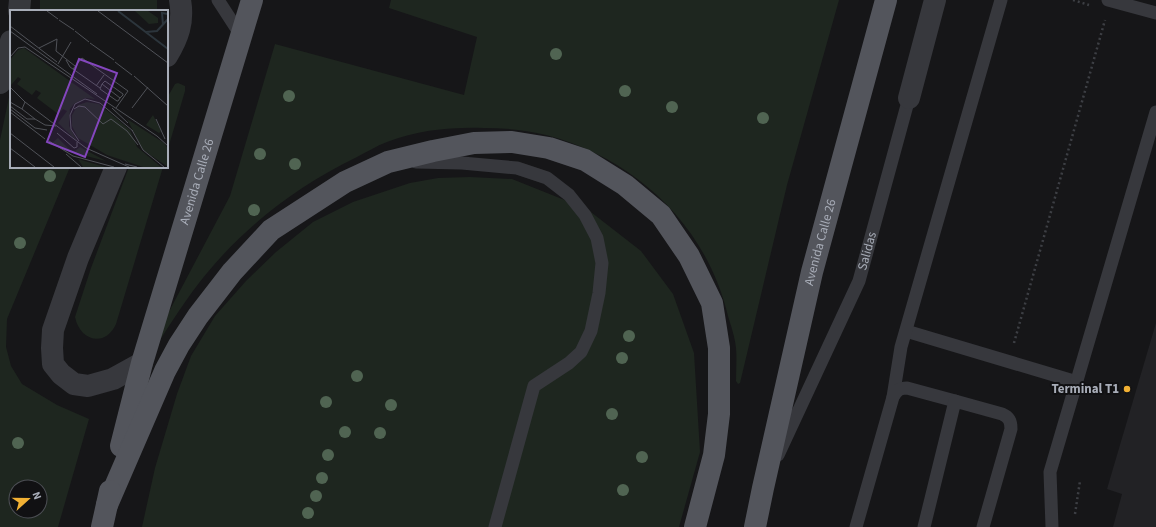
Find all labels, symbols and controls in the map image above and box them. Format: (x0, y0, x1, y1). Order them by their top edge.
inset map (10, 10, 168, 168)
street label: Avenida Calle 26 (175, 137, 218, 227)
street label: Avenida Calle 26 (800, 197, 840, 287)
street label: Salidas (853, 229, 881, 272)
place label: Terminal T1 (1051, 380, 1119, 398)
marker: Terminal T1 (1122, 384, 1132, 394)
north arrow (8, 479, 48, 519)
text: N (29, 489, 45, 502)

